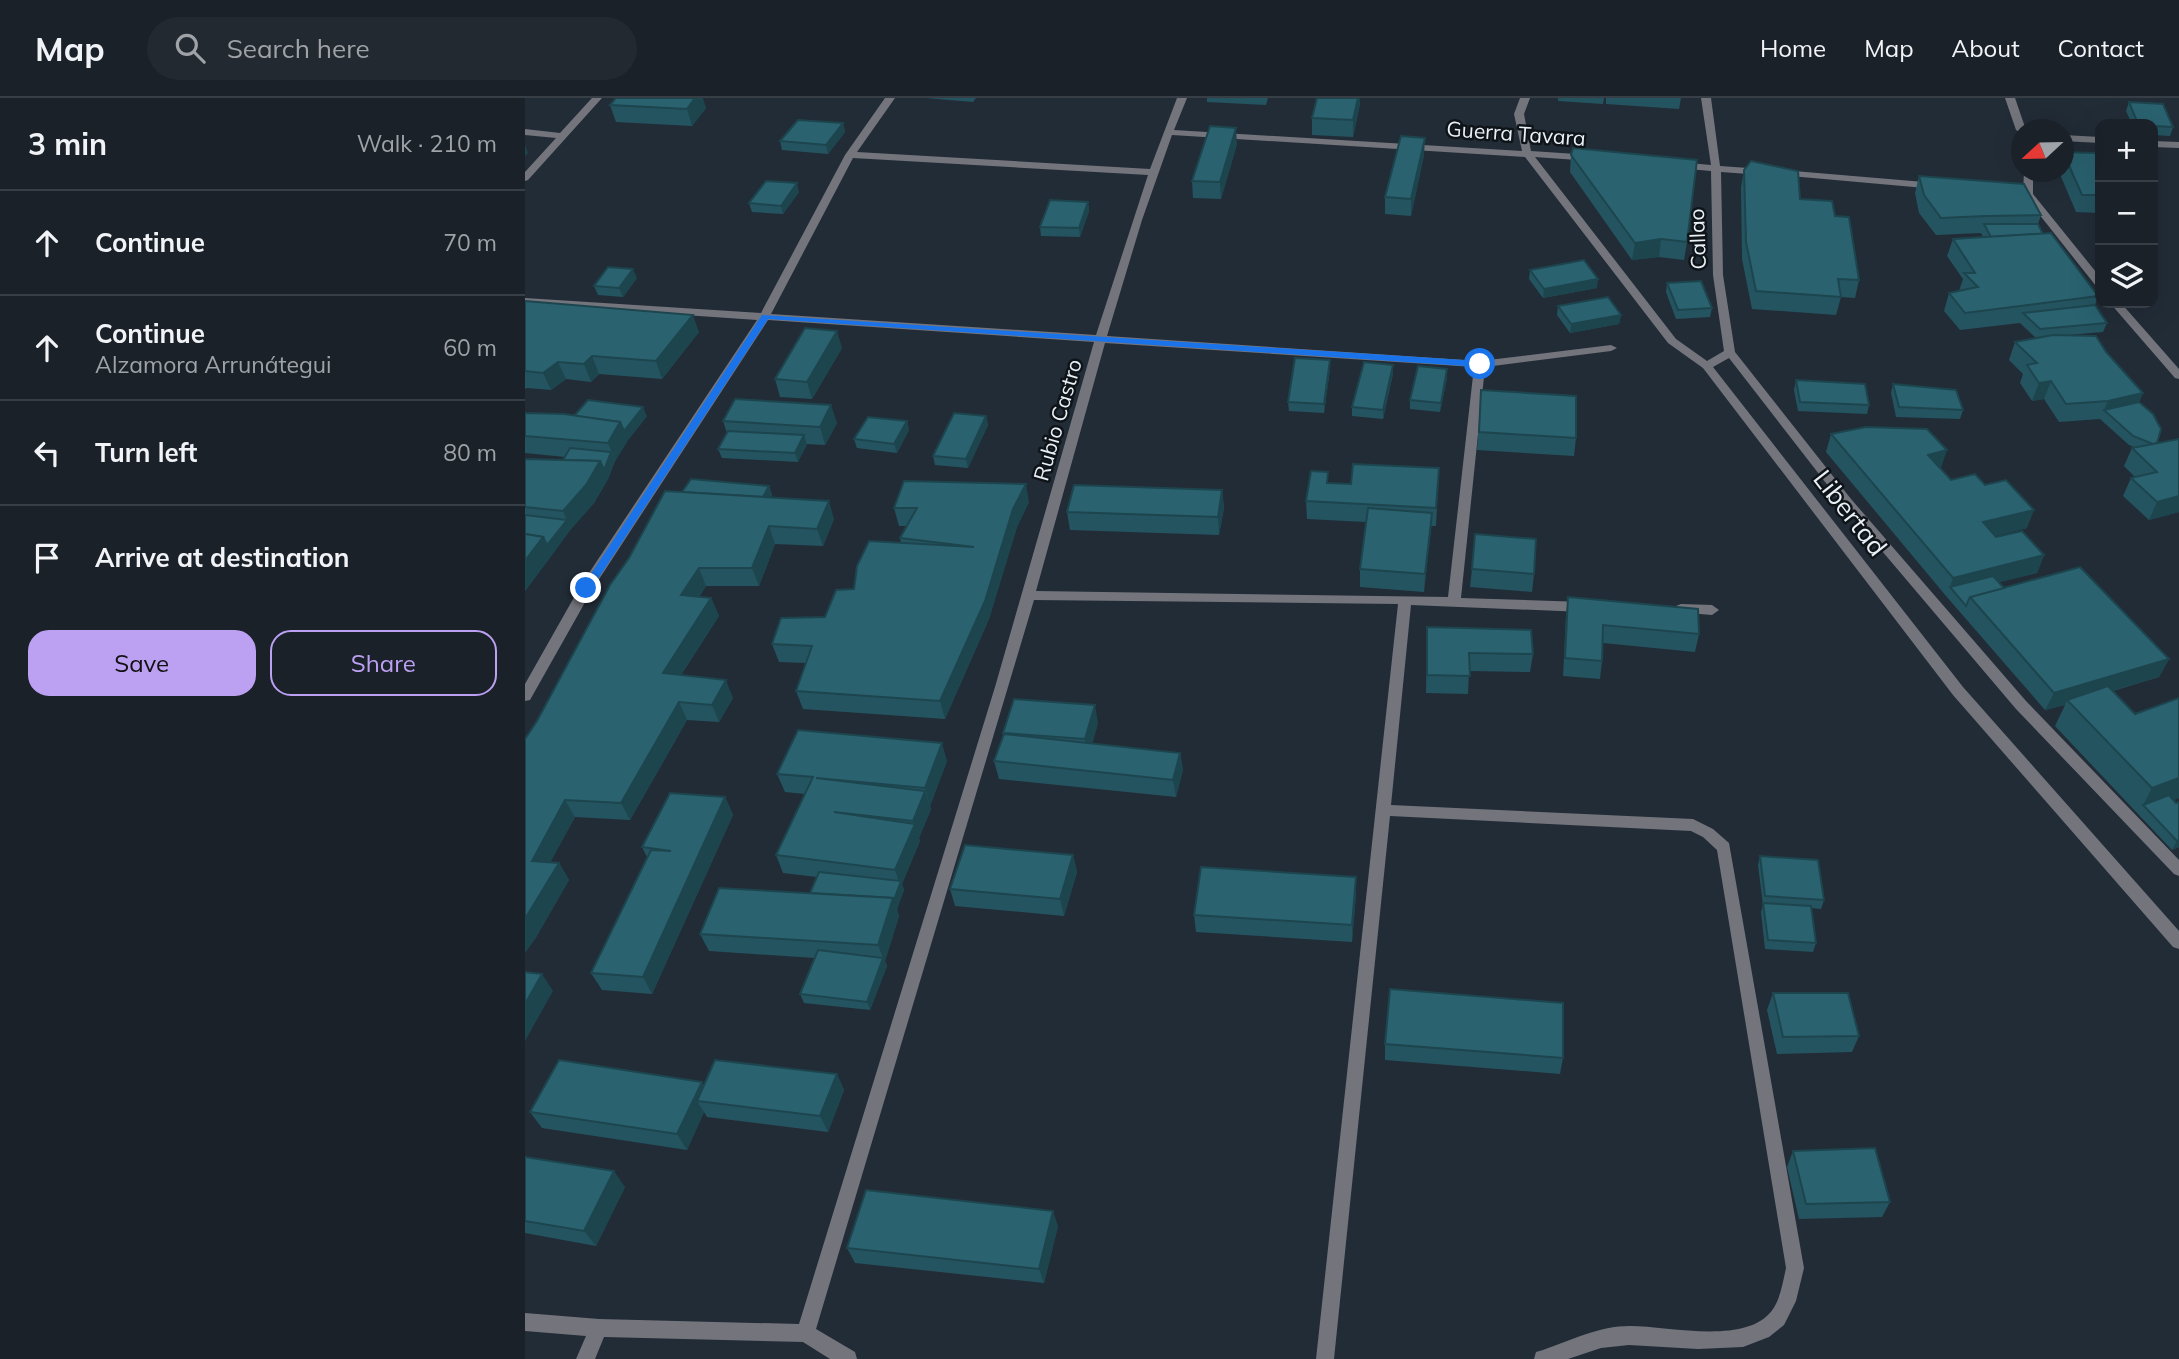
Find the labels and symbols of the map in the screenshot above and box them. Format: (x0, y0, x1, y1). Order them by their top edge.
street label: Guerra Tavara (1446, 115, 1586, 151)
north arrow (2011, 119, 2074, 182)
street label: Callao (1683, 208, 1711, 270)
route start (1464, 348, 1495, 379)
street label: Rubio Castro (1027, 356, 1087, 484)
street label: Libertad (1806, 463, 1894, 562)
route end (570, 572, 601, 603)

